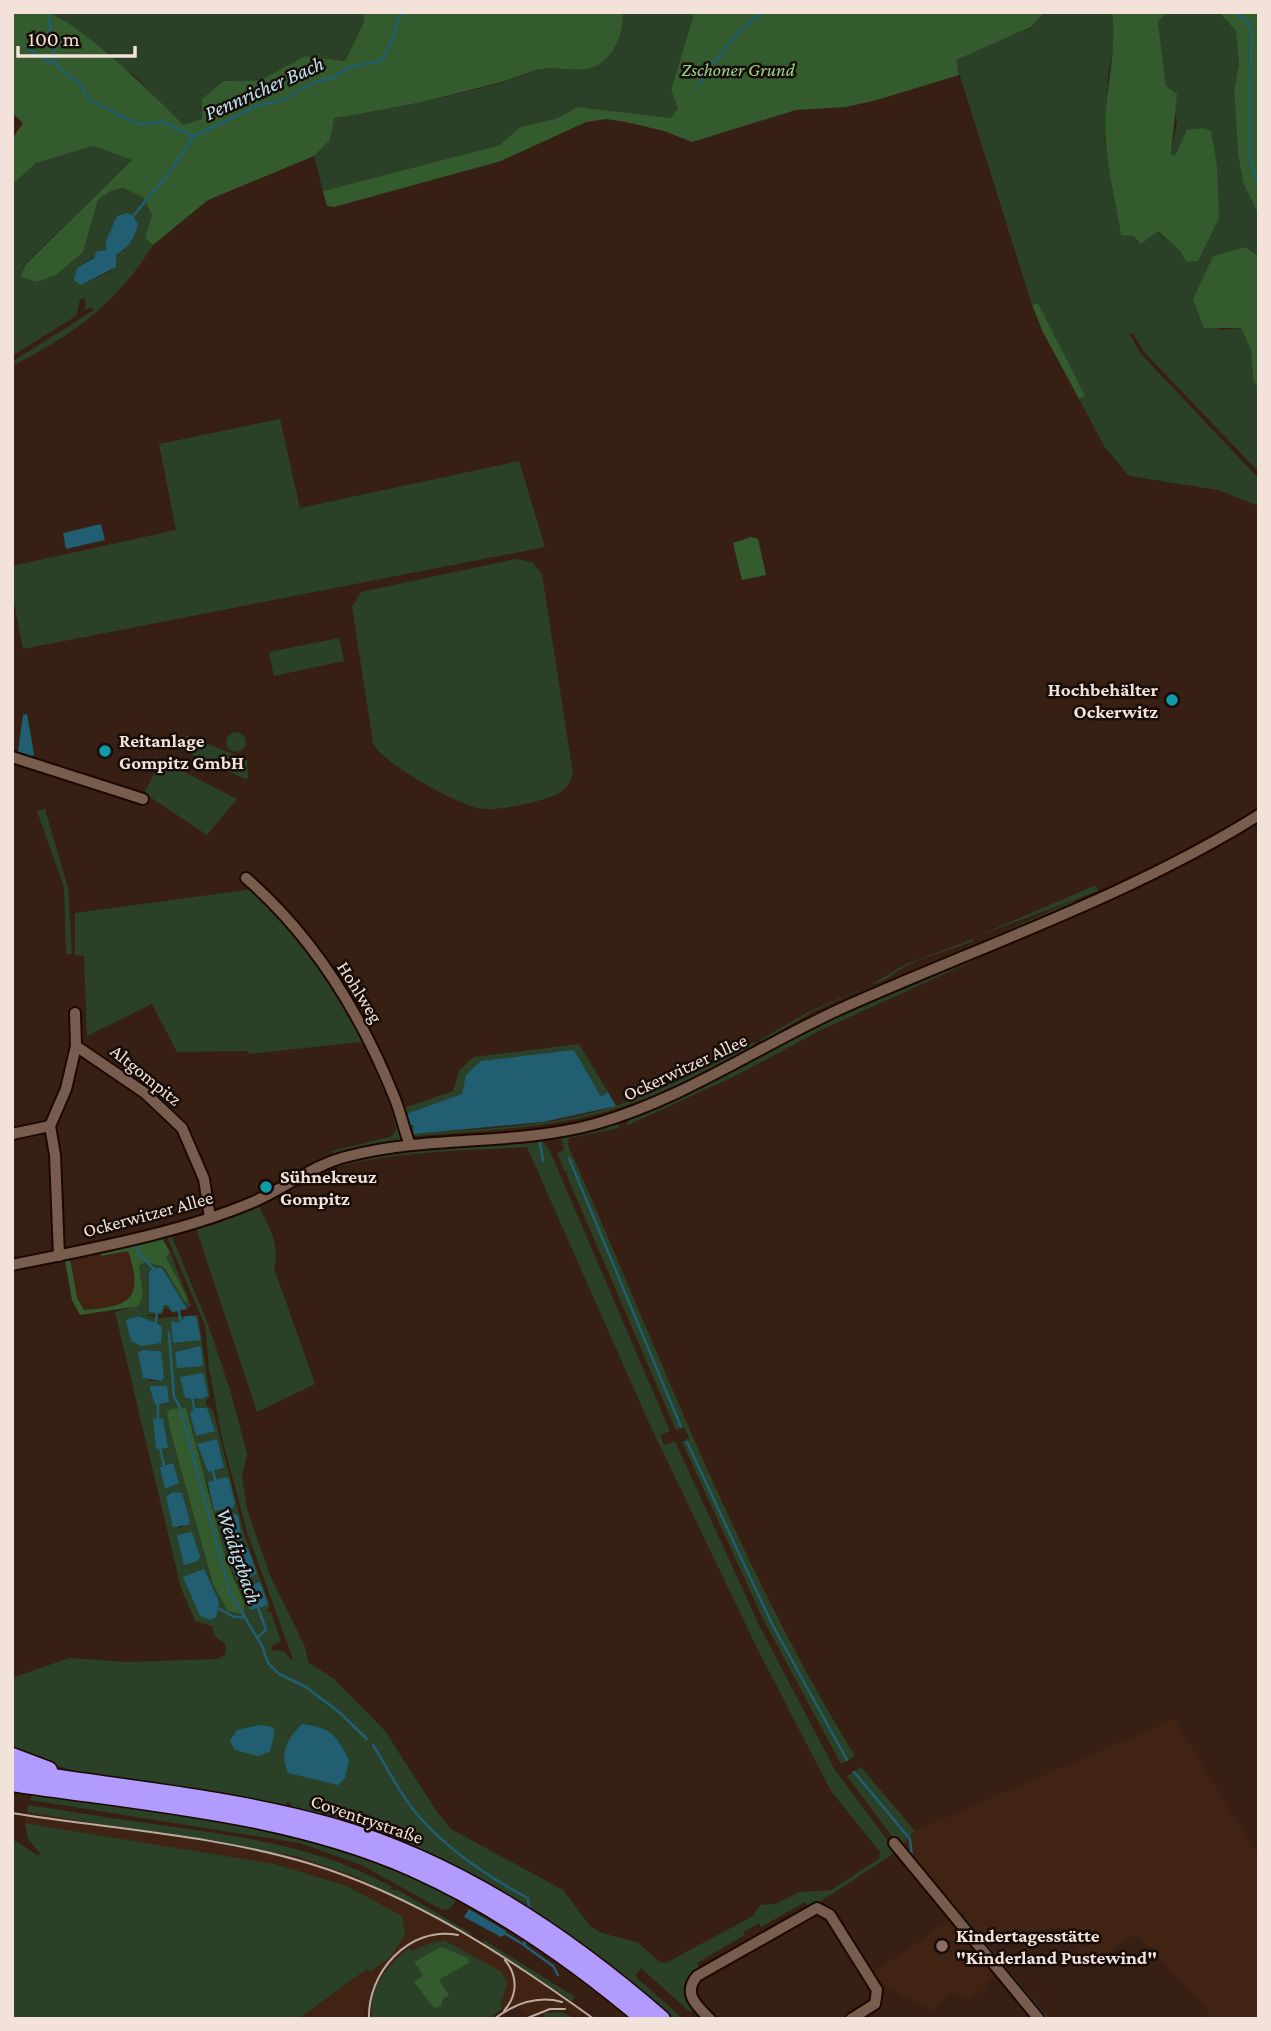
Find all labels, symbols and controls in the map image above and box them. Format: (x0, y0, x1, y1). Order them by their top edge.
scale bar (18, 14, 135, 58)
text: 100 m (28, 27, 80, 51)
water label: Pennricher Bach (201, 51, 327, 125)
park label: Zschoner Grund (681, 59, 796, 80)
place label: Hochbehälter Ockerwitz (1048, 679, 1158, 722)
marker: Hochbehälter Ockerwitz (1164, 692, 1180, 708)
place label: Reitanlage Gompitz GmbH (119, 730, 244, 773)
marker: Reitanlage Gompitz GmbH (97, 743, 113, 759)
street label: Hohlweg (333, 957, 387, 1027)
street label: Ockerwitzer Allee (620, 1029, 750, 1105)
street label: Altgompitz (106, 1040, 186, 1110)
place label: Sühnekreuz Gompitz (280, 1166, 377, 1209)
marker: Sühnekreuz Gompitz (258, 1179, 274, 1195)
street label: Ockerwitzer Allee (81, 1187, 215, 1241)
water label: Weidigtbach (211, 1505, 267, 1607)
street label: Coventrystraße (308, 1790, 426, 1848)
place label: Kindertagesstätte "Kinderland Pustewind" (956, 1925, 1157, 1968)
marker: Kindertagesstätte "Kinderland Pustewind" (934, 1938, 950, 1954)

